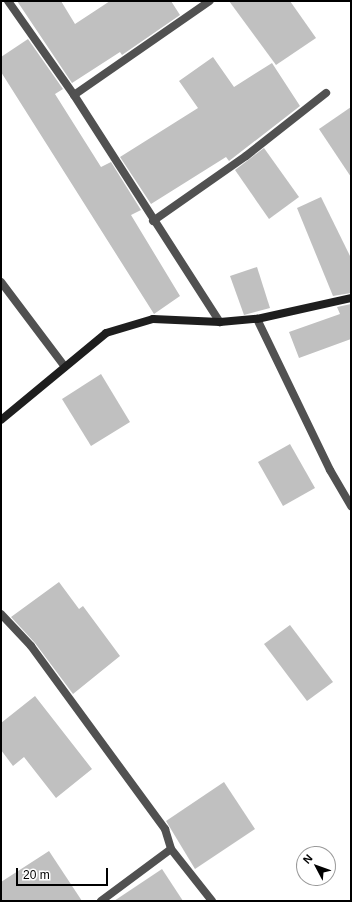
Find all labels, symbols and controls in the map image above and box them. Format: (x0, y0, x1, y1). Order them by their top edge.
north arrow (296, 846, 336, 886)
text: N (301, 852, 315, 866)
scale bar (18, 860, 110, 886)
text: 20 m (23, 868, 50, 882)

